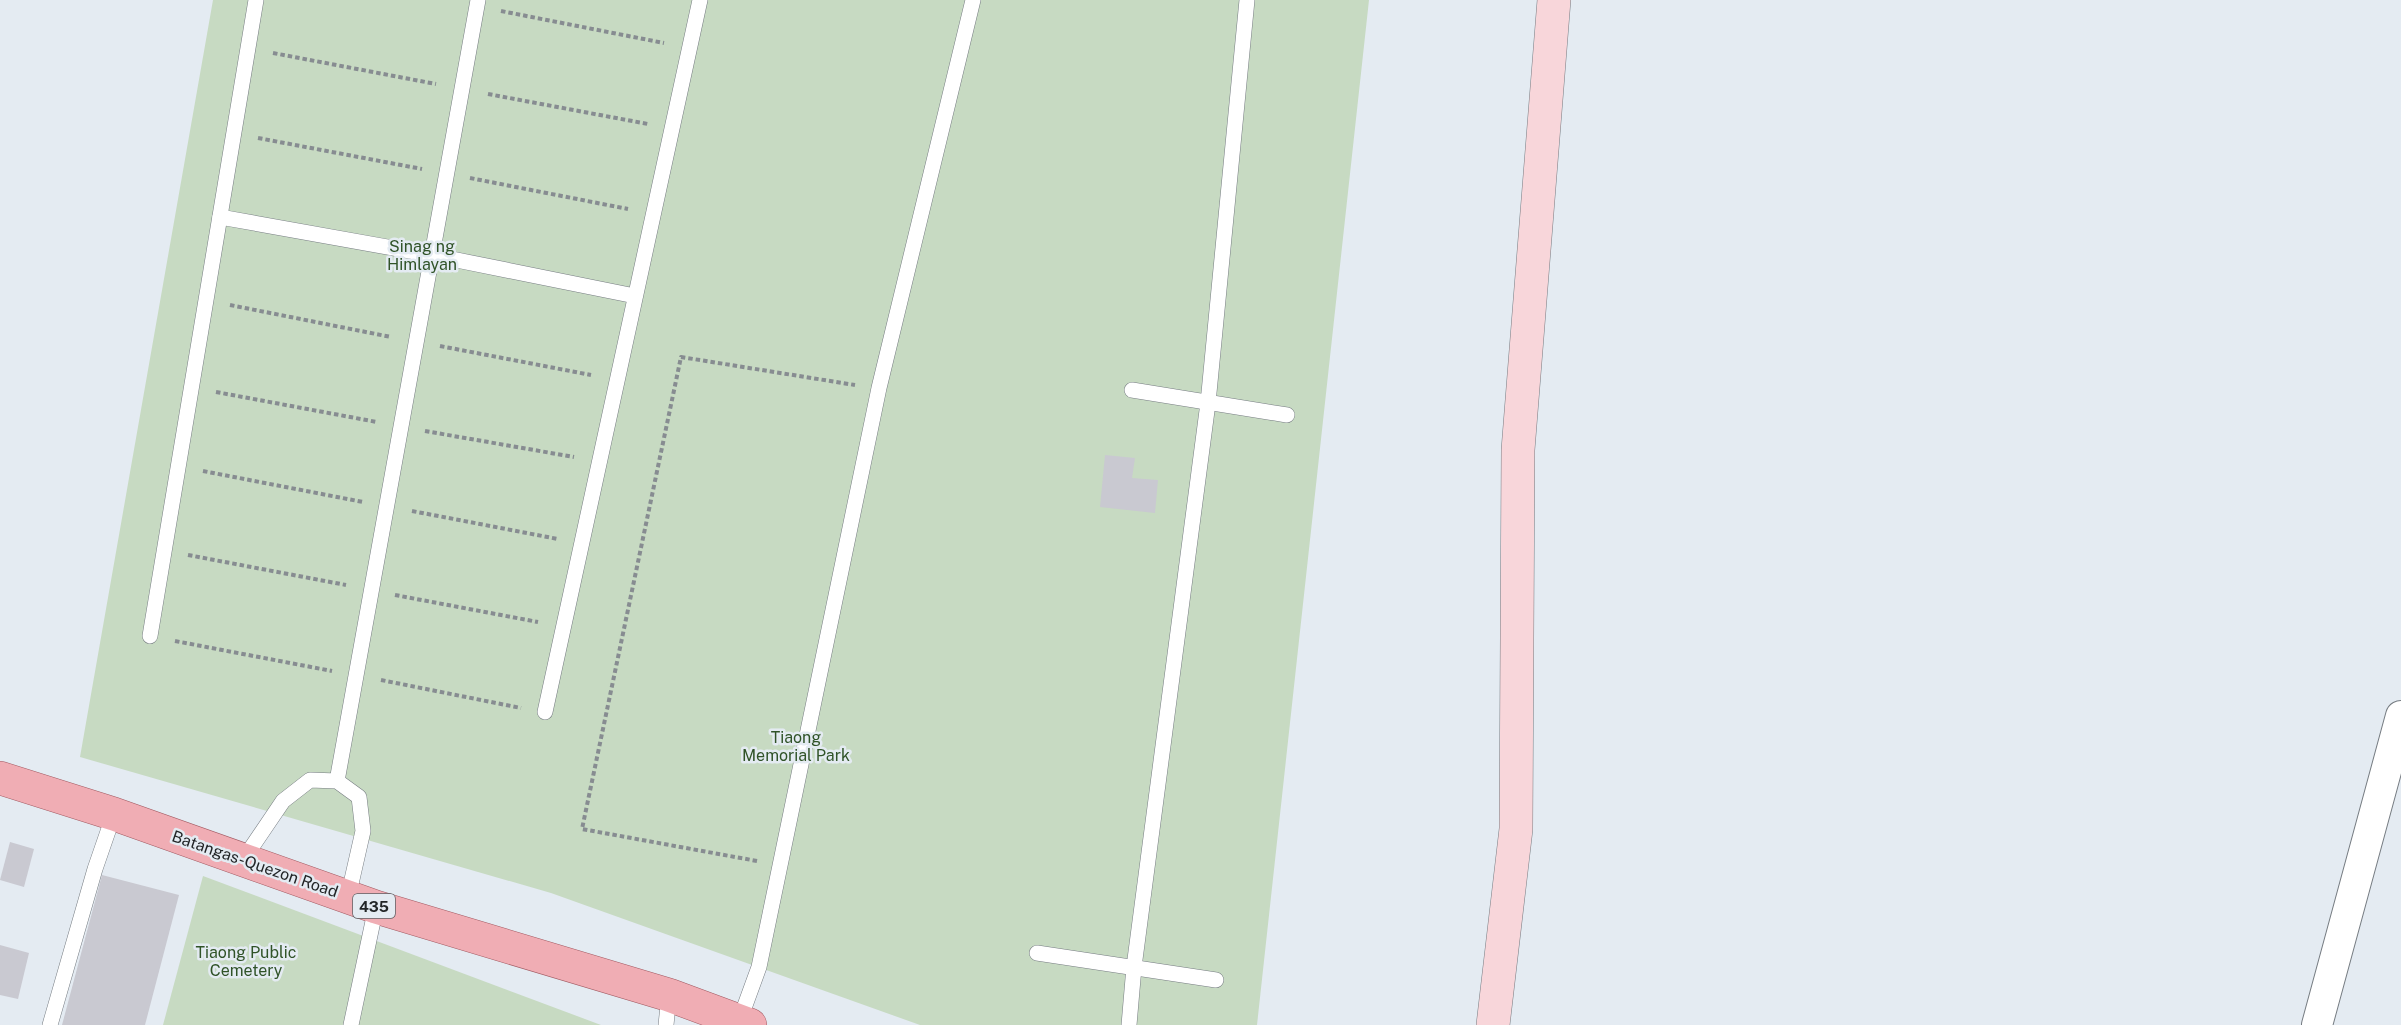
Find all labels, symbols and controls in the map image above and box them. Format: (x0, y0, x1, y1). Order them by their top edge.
park label: Sinag ng Himlayan (387, 237, 457, 274)
park label: Tiaong Memorial Park (742, 728, 850, 765)
street label: Batangas-Quezon Road (169, 827, 341, 901)
road number: 435 (353, 894, 395, 918)
park label: Tiaong Public Cemetery (196, 943, 296, 980)

